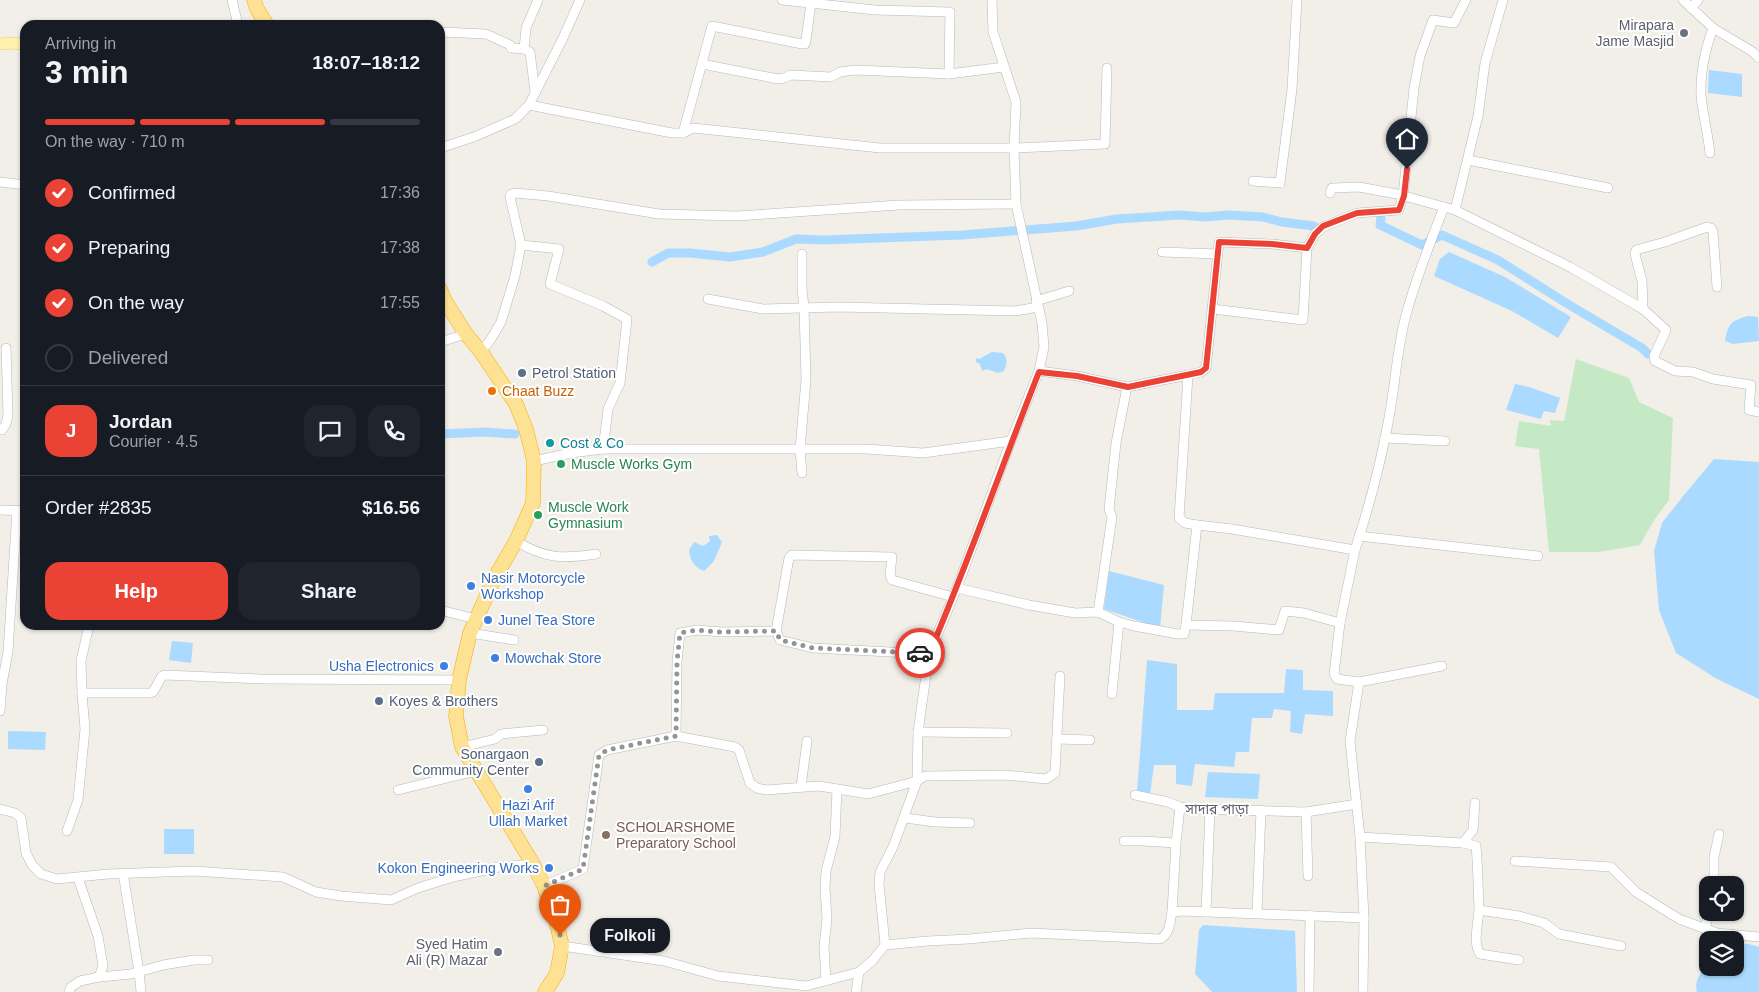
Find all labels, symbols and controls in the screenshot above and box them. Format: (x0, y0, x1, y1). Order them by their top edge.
place label: Mirapara Jame Masjid (1595, 17, 1674, 49)
marker: Mirapara Jame Masjid (1678, 27, 1690, 39)
text: Arriving in (45, 35, 116, 52)
text: 18:07–18:12 (312, 52, 420, 73)
text: 3 min (45, 54, 129, 90)
pin (1386, 118, 1428, 169)
icon: home (1393, 125, 1421, 153)
text: On the way · 710 m (45, 133, 185, 150)
icon: check (45, 179, 73, 207)
text: Confirmed (88, 182, 176, 203)
text: 17:36 (380, 184, 420, 201)
icon: check (45, 234, 73, 262)
text: Preparing (88, 237, 170, 258)
text: 17:38 (380, 239, 420, 256)
icon: check (45, 289, 73, 317)
text: On the way (88, 292, 184, 313)
text: 17:55 (380, 294, 420, 311)
text: Delivered (88, 347, 168, 368)
place label: Petrol Station (532, 365, 616, 381)
marker: Petrol Station (516, 367, 528, 379)
place label: Chaat Buzz (502, 383, 574, 399)
marker: Chaat Buzz (486, 385, 498, 397)
button: chat (304, 405, 356, 457)
button: phone (368, 405, 420, 457)
text: Jordan (109, 411, 172, 432)
text: J (66, 420, 76, 441)
text: Courier · 4.5 (109, 433, 198, 450)
place label: Cost & Co (560, 435, 624, 451)
marker: Cost & Co (544, 437, 556, 449)
place label: Muscle Works Gym (571, 456, 692, 472)
marker: Muscle Works Gym (555, 458, 567, 470)
text: Order #2835 (45, 497, 152, 518)
text: $16.56 (362, 497, 420, 518)
place label: Muscle Work Gymnasium (548, 499, 630, 531)
marker: Muscle Work Gymnasium (532, 509, 544, 521)
button: Help (45, 562, 228, 620)
button: Share (238, 562, 420, 620)
place label: Nasir Motorcycle Workshop (481, 570, 585, 602)
marker: Nasir Motorcycle Workshop (465, 580, 477, 592)
place label: Junel Tea Store (498, 612, 595, 628)
marker: Junel Tea Store (482, 614, 494, 626)
courier (895, 628, 945, 678)
icon: car (906, 639, 934, 667)
place label: Mowchak Store (505, 650, 602, 666)
marker: Mowchak Store (489, 652, 501, 664)
place label: Usha Electronics (329, 658, 434, 674)
marker: Usha Electronics (438, 660, 450, 672)
place label: Koyes & Brothers (389, 693, 498, 709)
marker: Koyes & Brothers (373, 695, 385, 707)
place label: Sonargaon Community Center (412, 746, 529, 778)
marker: Sonargaon Community Center (533, 756, 545, 768)
marker: Hazi Arif Ullah Market (522, 783, 534, 795)
place label: Hazi Arif Ullah Market (489, 797, 567, 829)
street label: সাদার পাড়া (1184, 801, 1249, 817)
place label: SCHOLARSHOME Preparatory School (616, 819, 736, 851)
marker: SCHOLARSHOME Preparatory School (600, 829, 612, 841)
place label: Kokon Engineering Works (377, 860, 539, 876)
marker: Kokon Engineering Works (543, 862, 555, 874)
map controls (1699, 876, 1744, 976)
button: locate (1699, 876, 1744, 921)
pin (539, 884, 581, 935)
icon: bag (546, 891, 574, 919)
callout: Folkoli (590, 918, 670, 952)
text: Folkoli (604, 927, 656, 944)
button: layers (1699, 931, 1744, 976)
place label: Syed Hatim Ali (R) Mazar (406, 936, 488, 968)
marker: Syed Hatim Ali (R) Mazar (492, 946, 504, 958)

